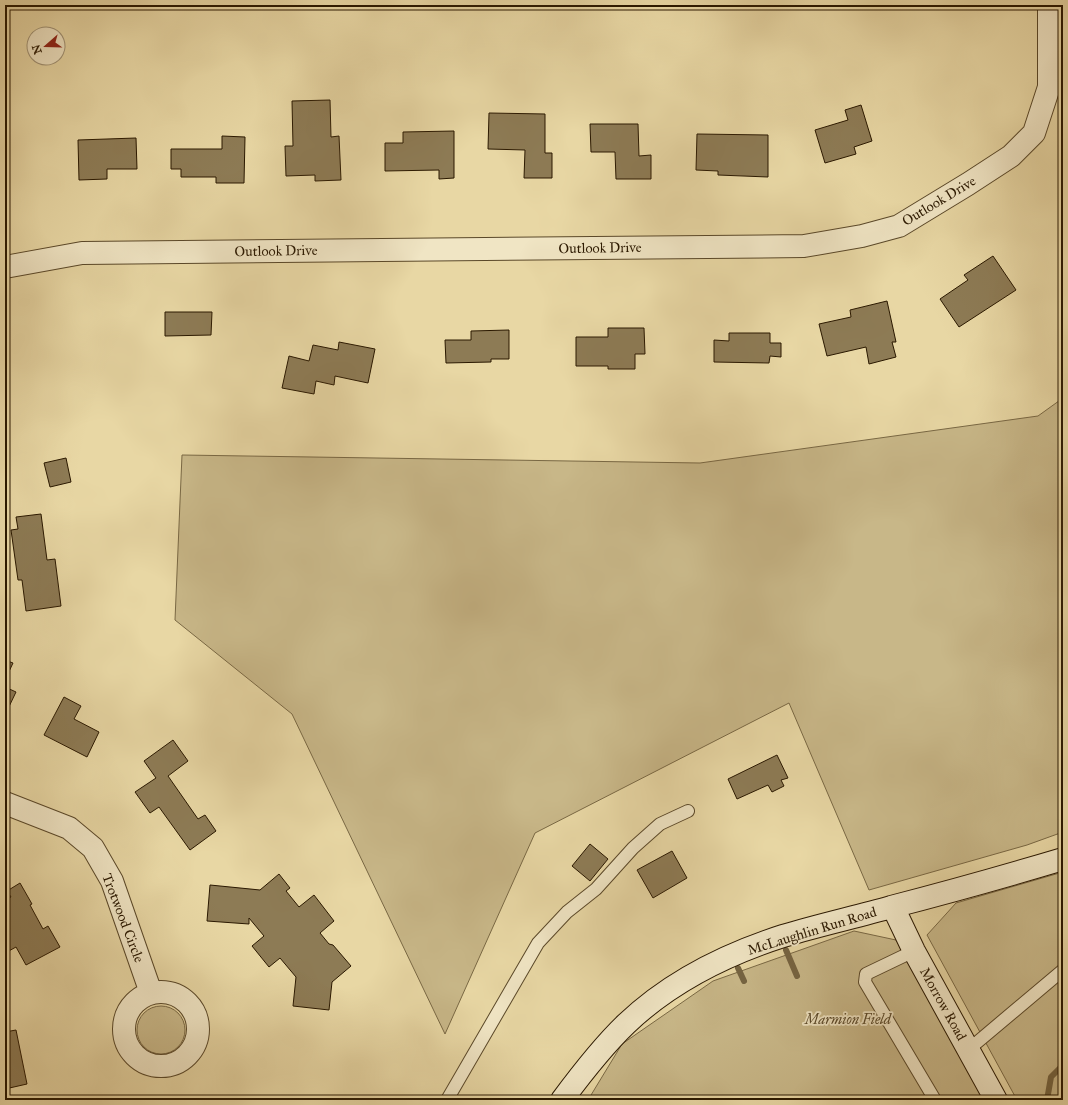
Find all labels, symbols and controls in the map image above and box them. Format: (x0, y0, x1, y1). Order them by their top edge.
north arrow (26, 26, 66, 66)
text: N (29, 42, 45, 56)
street label: Outlook Drive (899, 172, 979, 230)
street label: Outlook Drive (558, 239, 642, 257)
street label: Outlook Drive (234, 242, 318, 260)
street label: Trotwood Circle (98, 871, 148, 965)
street label: McLaughlin Run Road (745, 903, 879, 959)
street label: Morrow Road (916, 964, 970, 1044)
park label: Marmion Field (803, 1011, 893, 1028)

